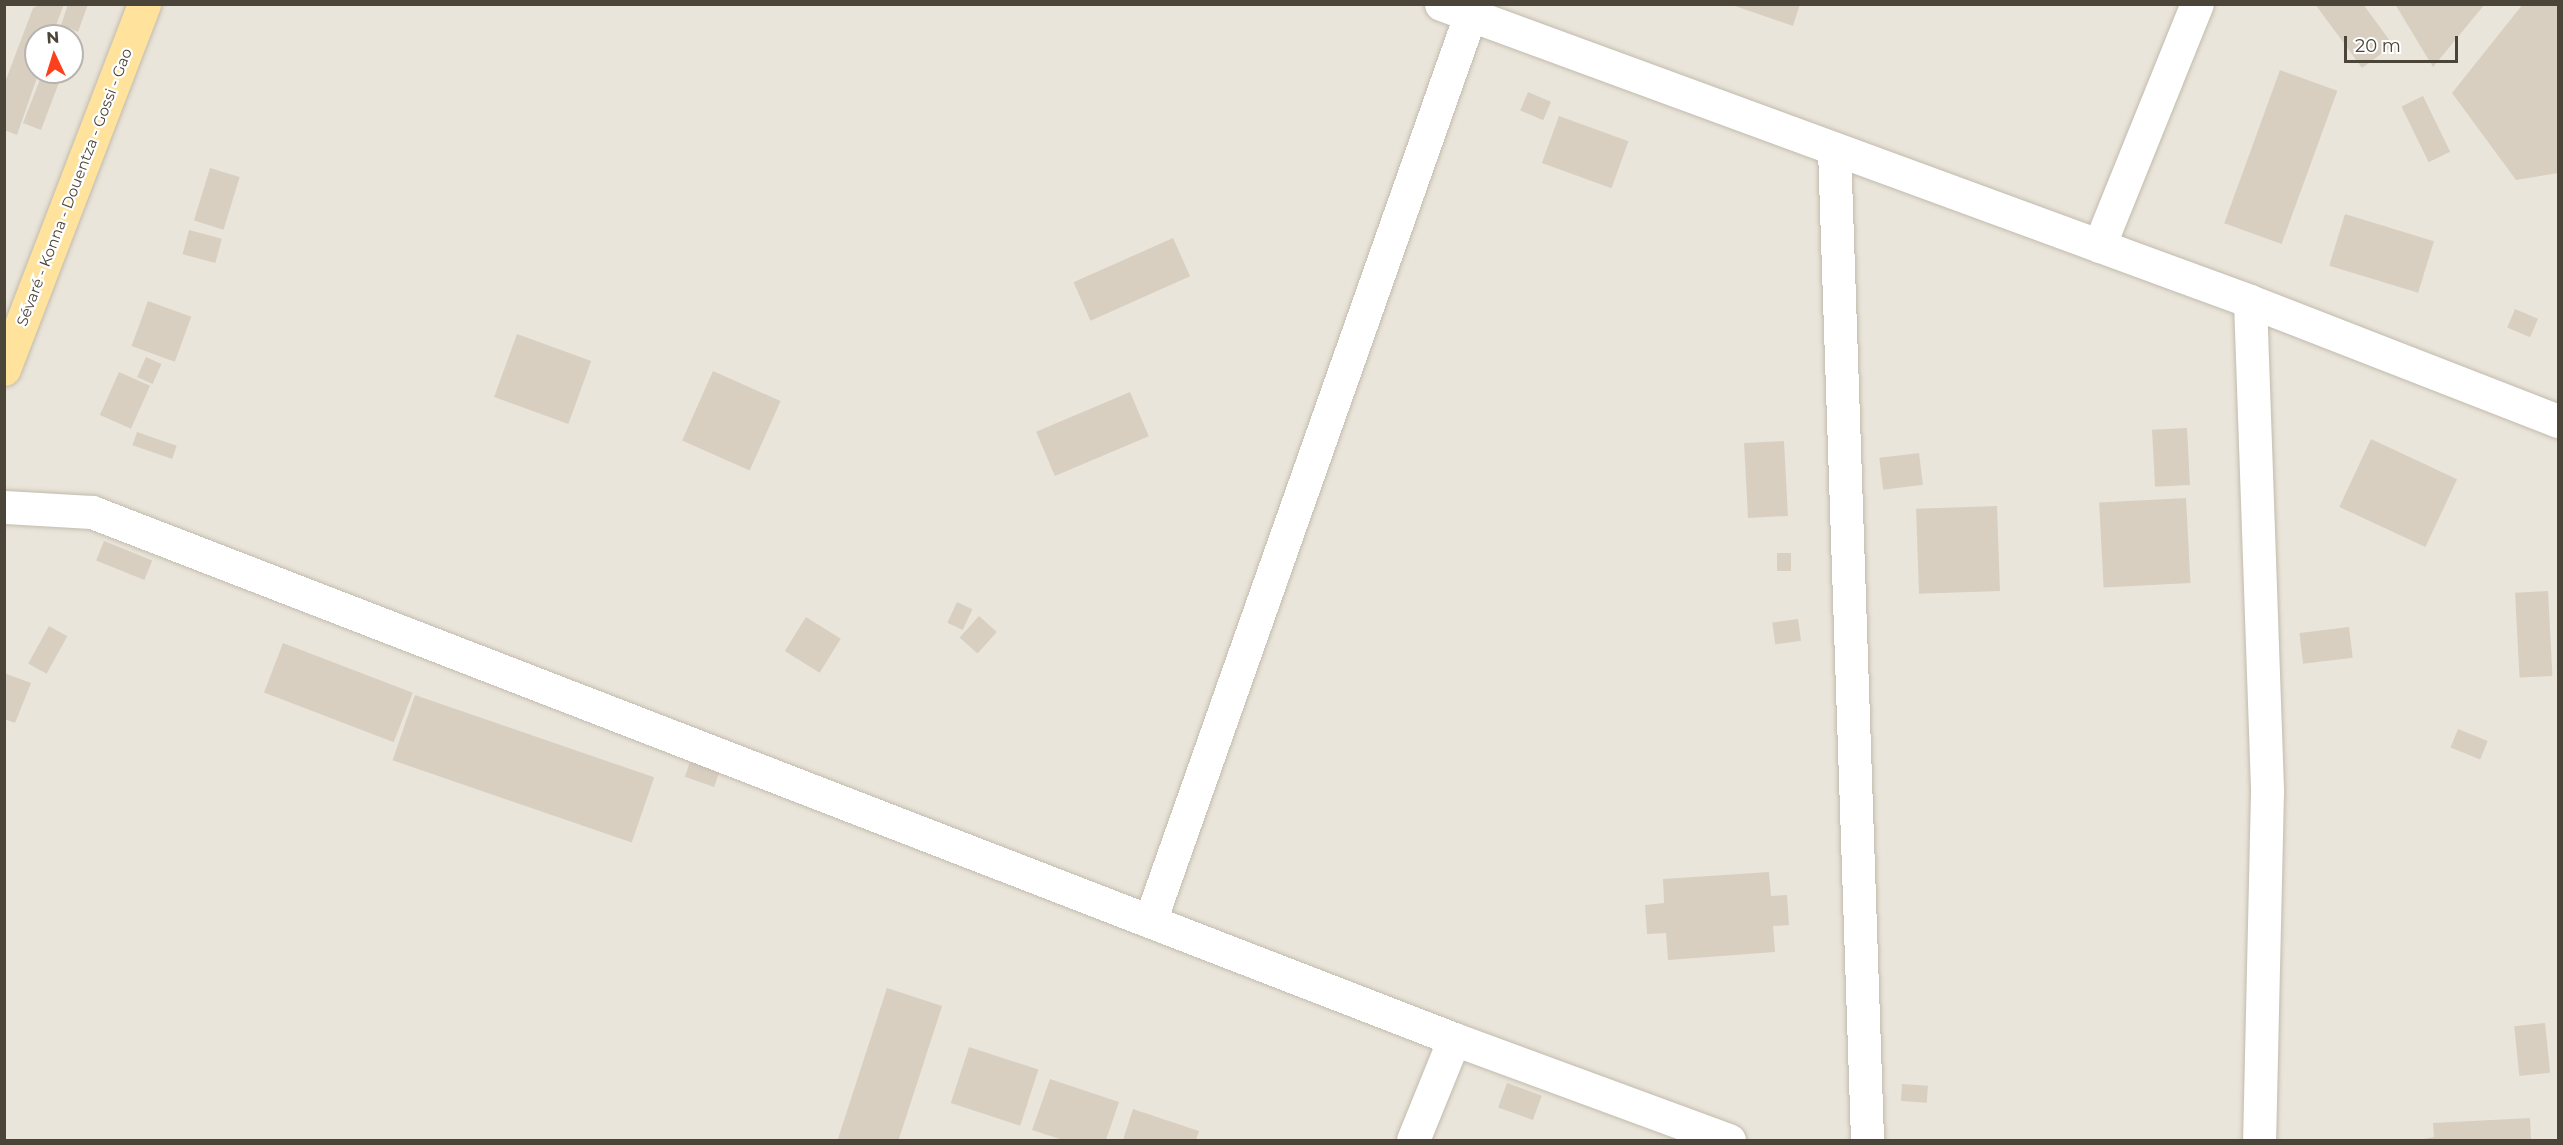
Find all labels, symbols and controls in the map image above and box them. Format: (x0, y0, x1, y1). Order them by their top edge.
north arrow (24, 24, 84, 84)
scale bar (2347, 24, 2461, 62)
text: N (46, 28, 60, 47)
text: 20 m (2355, 35, 2401, 57)
street label: Sévaré - Konna - Douentza - Gossi - Gao (13, 46, 135, 328)

